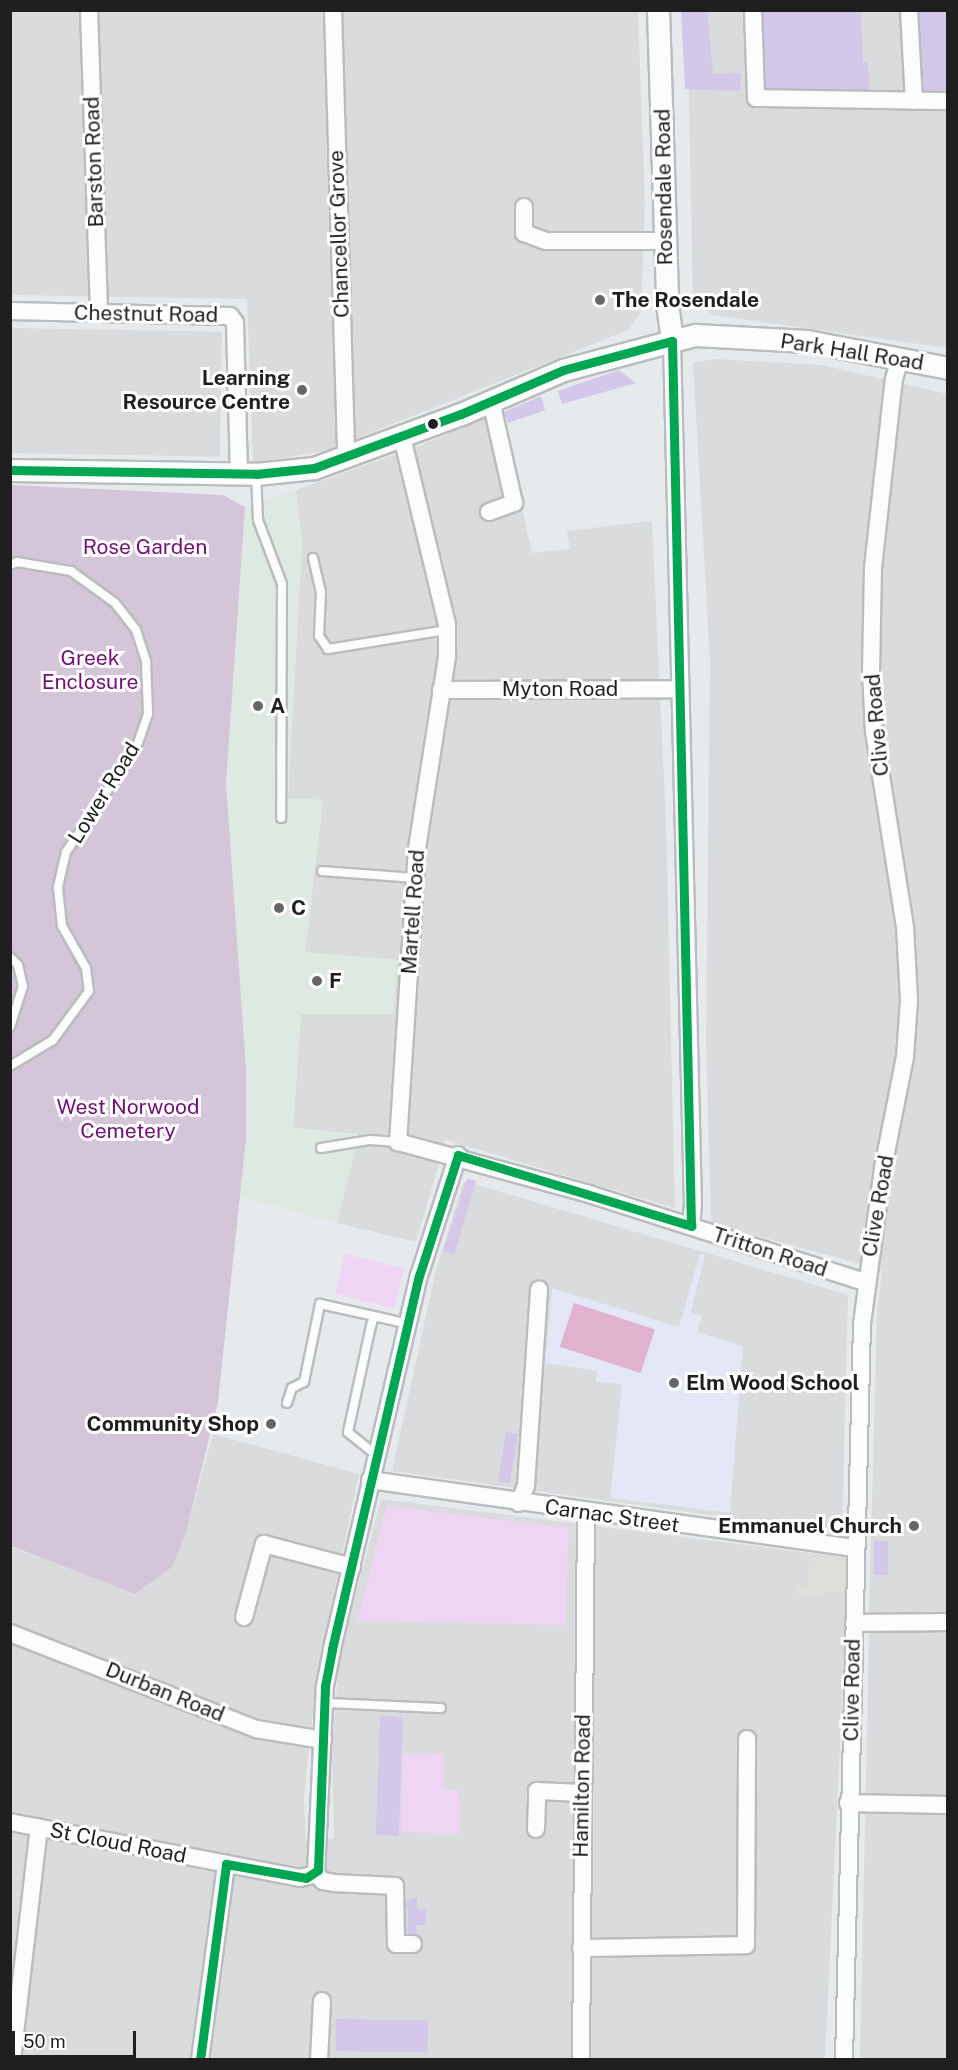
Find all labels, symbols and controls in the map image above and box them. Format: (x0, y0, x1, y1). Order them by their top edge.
street label: Barston Road (79, 96, 109, 228)
street label: Rosendale Road (650, 108, 678, 266)
street label: Chancellor Grove (323, 150, 355, 318)
place label: The Rosendale (612, 287, 759, 313)
marker: The Rosendale (593, 293, 607, 307)
street label: Chestnut Road (74, 300, 218, 328)
street label: Park Hall Road (779, 328, 925, 376)
place label: Learning Resource Centre (122, 365, 290, 415)
marker: Learning Resource Centre (295, 383, 309, 397)
unlabelled marker (427, 418, 439, 430)
park label: Rose Garden (83, 534, 207, 560)
park label: Greek Enclosure (42, 645, 138, 695)
street label: Clive Road (860, 673, 894, 777)
street label: Myton Road (502, 676, 618, 702)
place label: A (270, 693, 285, 719)
marker: A (251, 699, 265, 713)
street label: Lower Road (63, 738, 145, 848)
street label: Martell Road (396, 849, 430, 975)
place label: C (291, 895, 306, 921)
marker: C (272, 901, 286, 915)
place label: F (329, 968, 342, 994)
marker: F (310, 974, 324, 988)
park label: West Norwood Cemetery (56, 1094, 200, 1144)
street label: Clive Road (857, 1153, 899, 1259)
street label: Tritton Road (710, 1222, 830, 1282)
place label: Elm Wood School (686, 1370, 860, 1396)
marker: Elm Wood School (667, 1376, 681, 1390)
place label: Community Shop (86, 1411, 259, 1437)
marker: Community Shop (264, 1417, 278, 1431)
street label: Carnac Street (543, 1494, 681, 1538)
place label: Emmanuel Church (718, 1513, 902, 1539)
marker: Emmanuel Church (907, 1519, 921, 1533)
street label: Clive Road (839, 1638, 865, 1742)
street label: Durban Road (102, 1657, 228, 1727)
street label: Hamilton Road (568, 1714, 596, 1858)
street label: St Cloud Road (48, 1817, 188, 1869)
scale bar (15, 2019, 140, 2057)
text: 50 m (23, 2031, 66, 2052)

